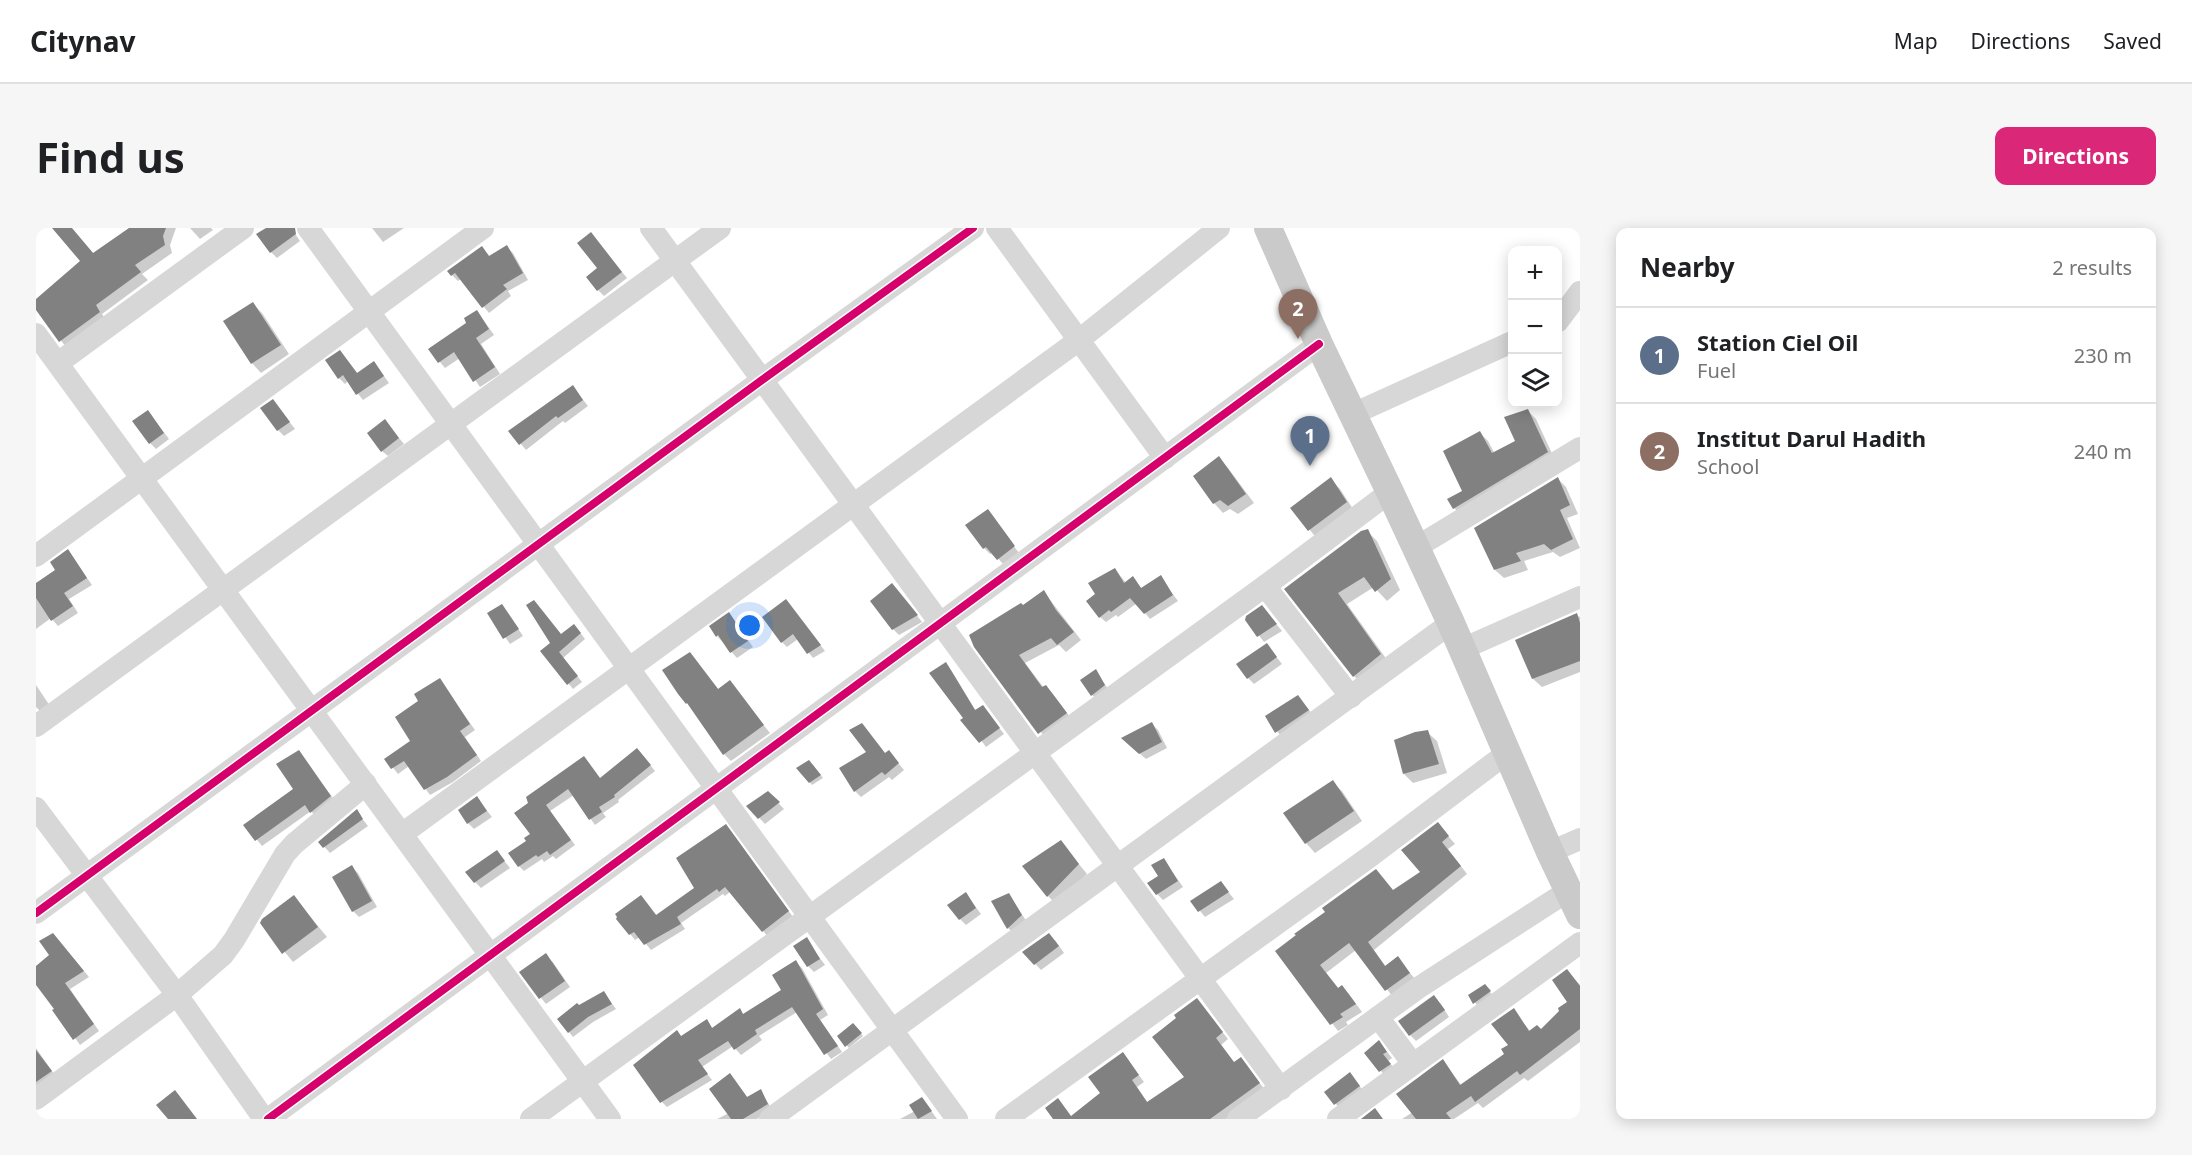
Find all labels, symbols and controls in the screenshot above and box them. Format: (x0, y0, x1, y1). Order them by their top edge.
text: Citynav (30, 22, 135, 60)
text: Map (1894, 27, 1938, 55)
text: Directions (1971, 27, 2070, 55)
text: Saved (2103, 27, 2162, 55)
button: Directions (1995, 127, 2156, 185)
text: Find us (36, 128, 185, 185)
map controls (1508, 246, 1562, 408)
button: + (1508, 246, 1562, 300)
text: Nearby (1640, 249, 1735, 285)
text: 2 results (2052, 254, 2132, 281)
pin: 2 (1278, 290, 1318, 339)
button: − (1508, 300, 1562, 354)
text: Station Ciel Oil (1697, 327, 1858, 357)
text: 1 (1654, 342, 1665, 369)
text: 230 m (2074, 342, 2132, 369)
button: layers (1508, 354, 1562, 408)
text: Fuel (1697, 357, 1736, 384)
pin: 1 (1290, 416, 1330, 466)
text: Institut Darul Hadith (1697, 423, 1926, 453)
text: 2 (1654, 438, 1665, 465)
text: 240 m (2074, 438, 2132, 465)
text: School (1697, 453, 1759, 480)
your location (735, 611, 764, 640)

